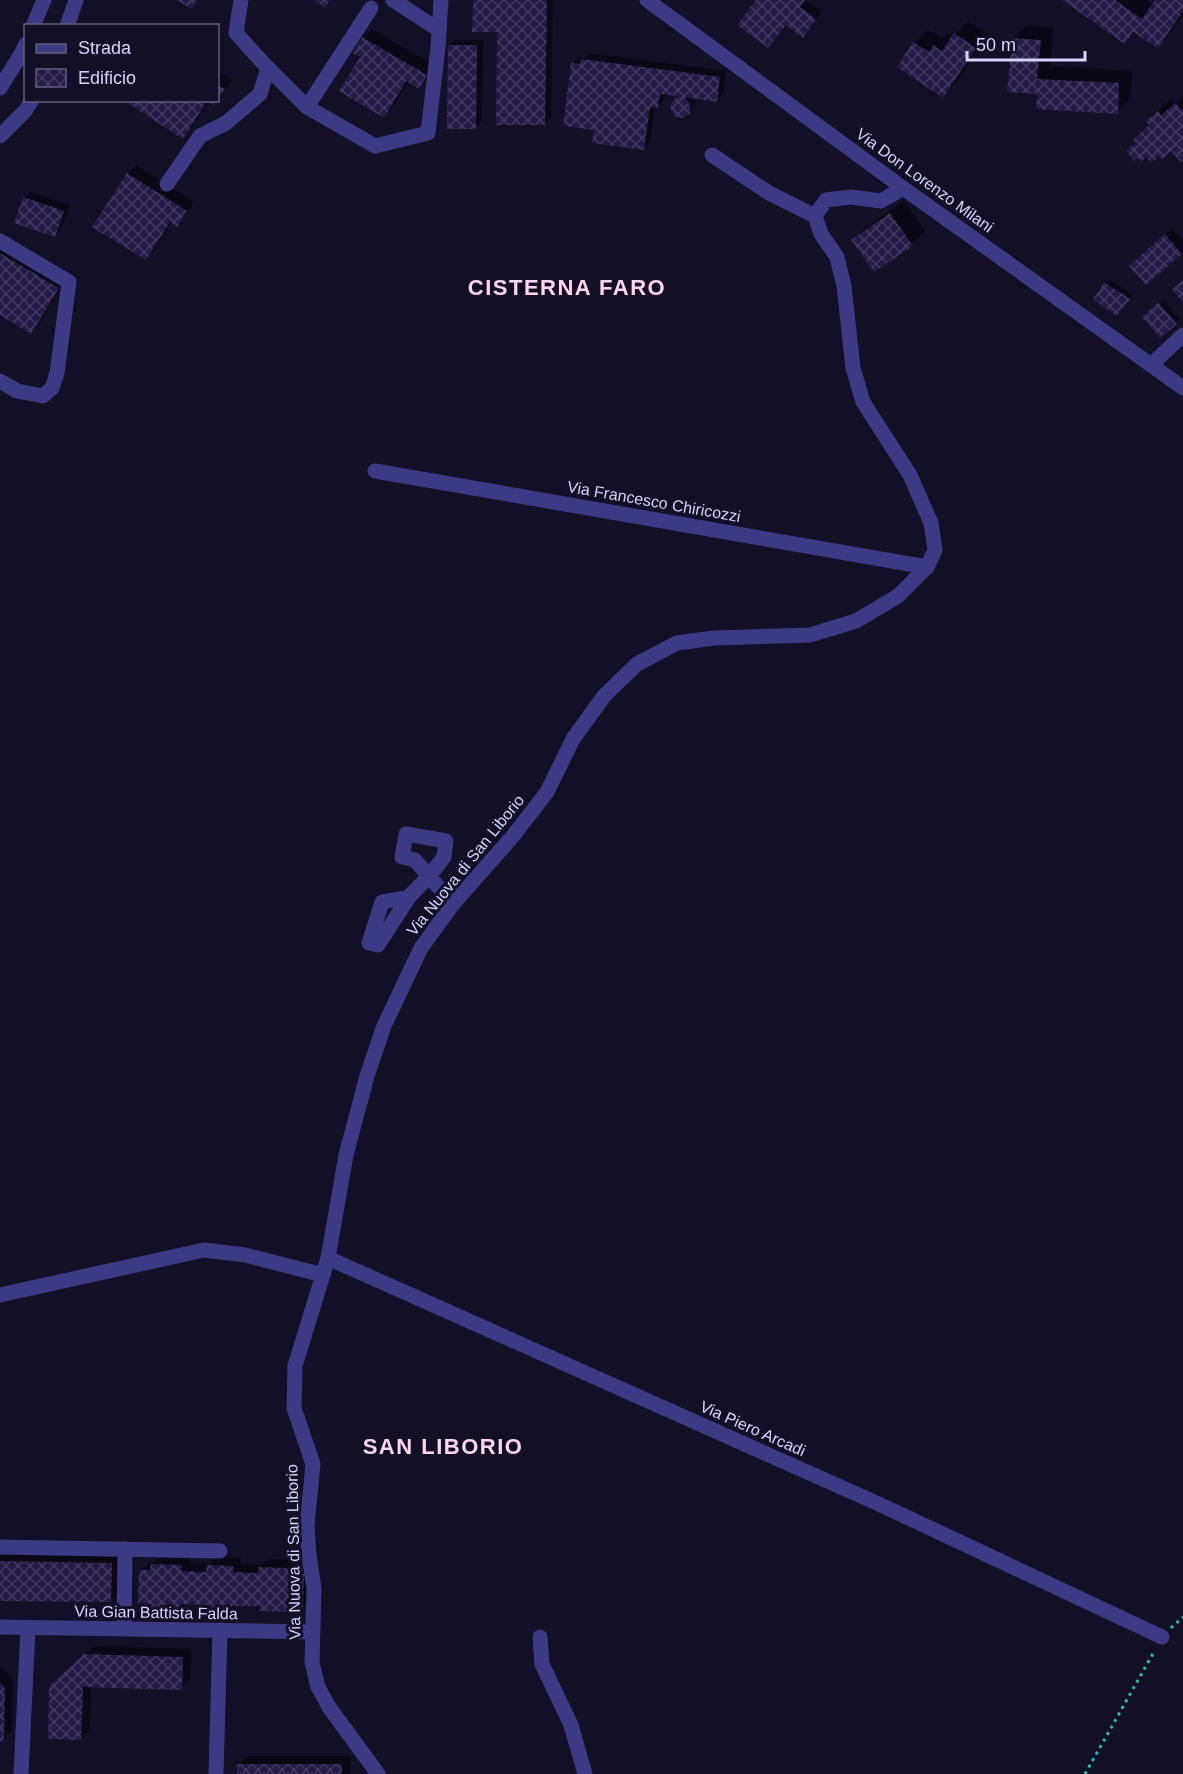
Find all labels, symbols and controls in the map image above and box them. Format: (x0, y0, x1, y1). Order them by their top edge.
legend (24, 24, 219, 102)
scale bar (967, 24, 1086, 62)
text: 50 m (976, 35, 1016, 55)
text: Strada (78, 38, 132, 58)
text: Edificio (78, 68, 136, 88)
street label: Via Don Lorenzo Milani (853, 125, 997, 236)
district label: CISTERNA FARO (468, 275, 666, 300)
street label: Via Francesco Chiricozzi (566, 478, 742, 525)
street label: Via Nuova di San Liborio (403, 792, 527, 939)
street label: Via Piero Arcadi (697, 1398, 808, 1459)
district label: SAN LIBORIO (363, 1434, 523, 1459)
street label: Via Nuova di San Liborio (283, 1464, 304, 1640)
street label: Via Gian Battista Falda (74, 1603, 238, 1622)

